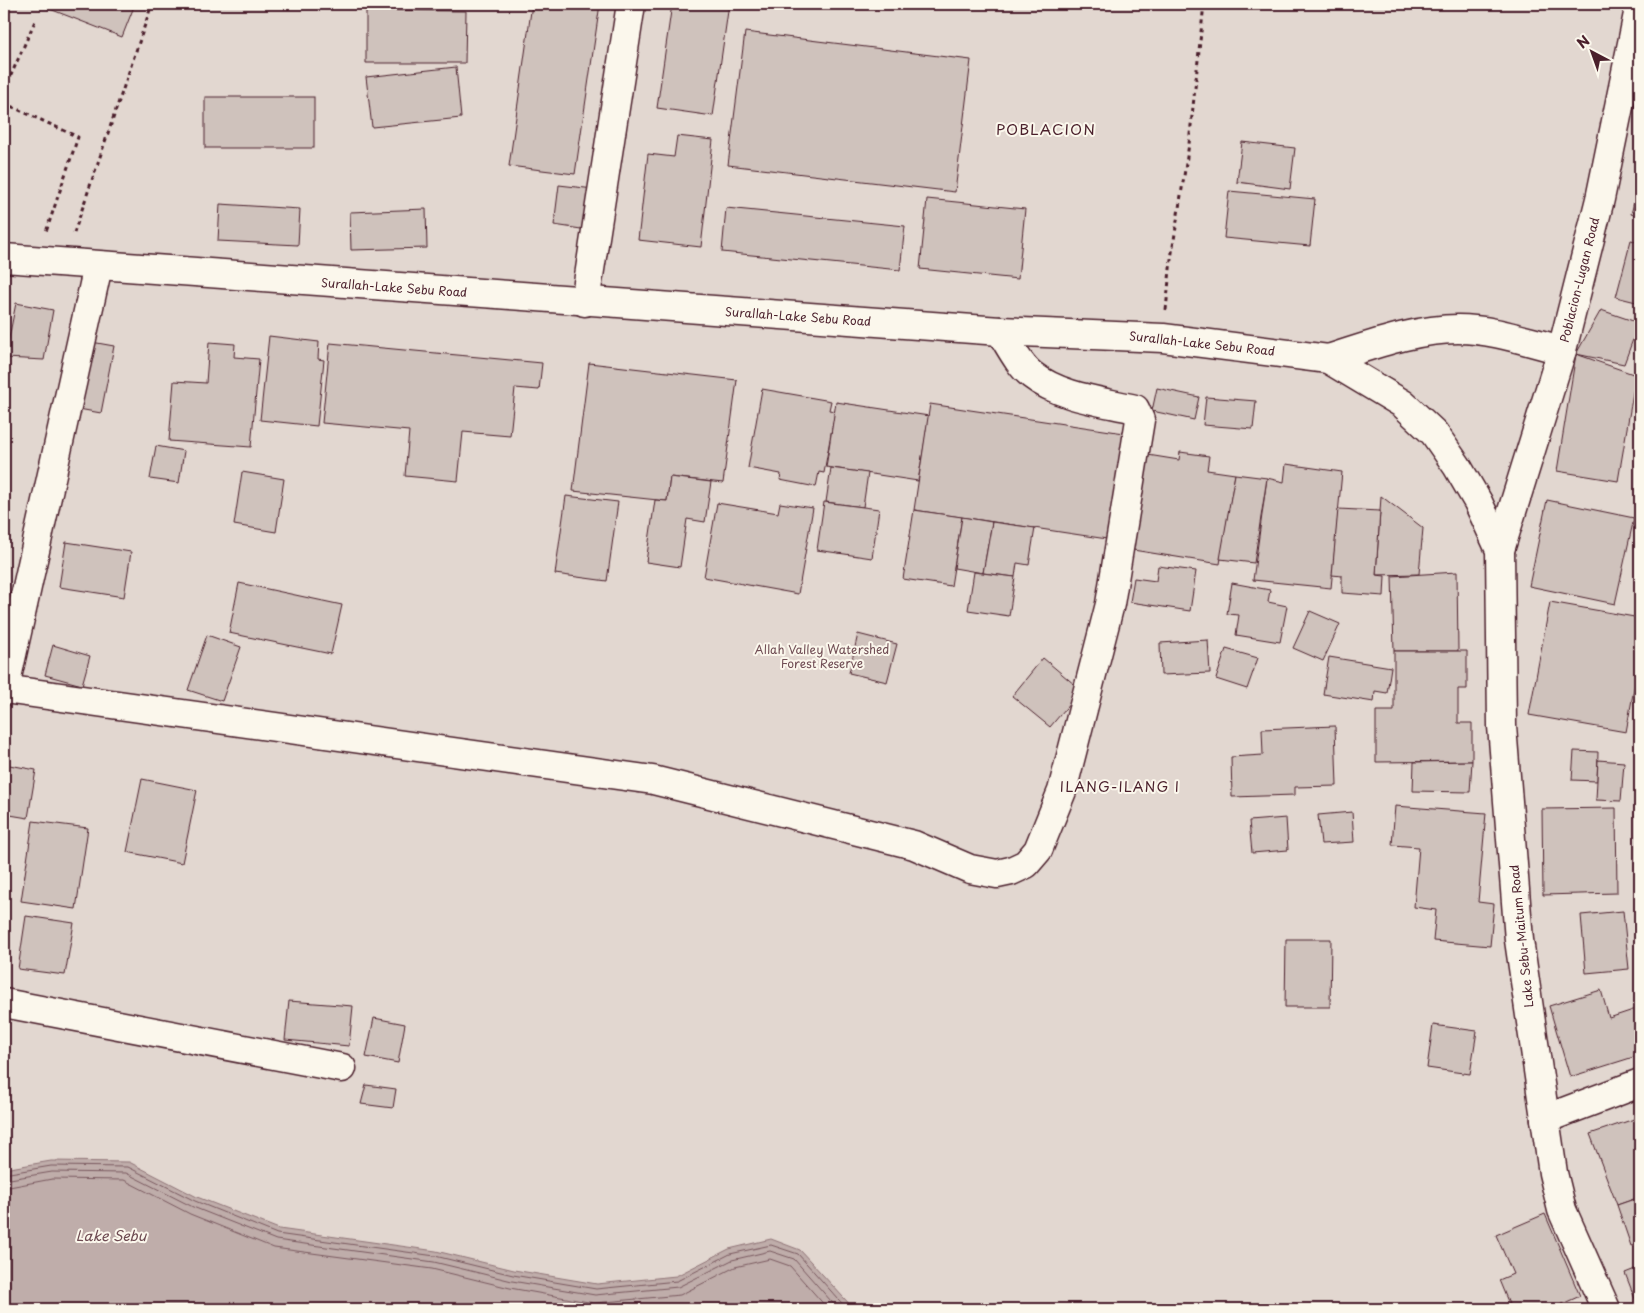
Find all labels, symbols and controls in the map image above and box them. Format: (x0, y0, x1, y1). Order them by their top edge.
north arrow (1566, 28, 1616, 78)
text: N (1572, 30, 1594, 53)
district label: POBLACION (996, 117, 1096, 140)
street label: Poblacion-Lugan Road (1555, 215, 1603, 344)
street label: Surallah-Lake Sebu Road (320, 273, 468, 301)
street label: Surallah-Lake Sebu Road (724, 302, 872, 330)
street label: Surallah-Lake Sebu Road (1128, 326, 1276, 360)
park label: Allah Valley Watershed Forest Reserve (755, 640, 889, 672)
district label: ILANG-ILANG I (1060, 776, 1180, 797)
street label: Lake Sebu-Maitum Road (1505, 864, 1537, 1008)
water label: Lake Sebu (76, 1225, 148, 1246)

